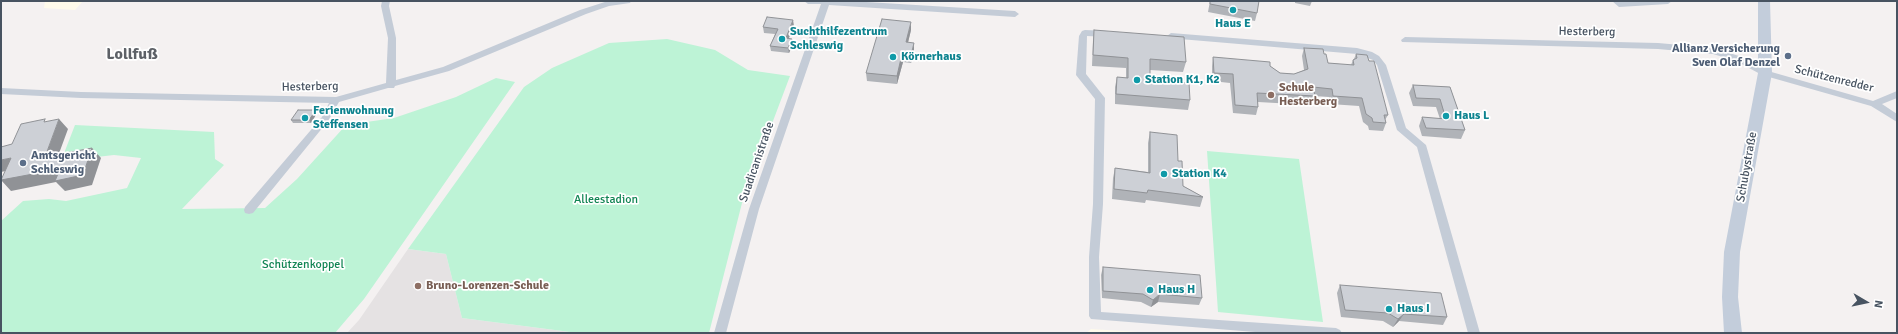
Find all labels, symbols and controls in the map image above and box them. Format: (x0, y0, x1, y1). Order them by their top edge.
marker: Haus E (1228, 5, 1238, 15)
place label: Haus E (1215, 17, 1251, 31)
street label: Hesterberg (1558, 24, 1616, 40)
place label: Suchthilfezentrum Schleswig (790, 25, 887, 53)
marker: Suchthilfezentrum Schleswig (777, 34, 787, 44)
place label: Allianz Versicherung Sven Olaf Denzel (1672, 42, 1780, 70)
district label: Lollfuß (106, 45, 158, 65)
place label: Körnerhaus (901, 50, 961, 64)
marker: Allianz Versicherung Sven Olaf Denzel (1783, 51, 1793, 61)
marker: Körnerhaus (888, 52, 898, 62)
street label: Schützenredder (1793, 62, 1875, 96)
place label: Station K1, K2 (1145, 73, 1220, 87)
marker: Station K1, K2 (1132, 75, 1142, 85)
street label: Hesterberg (281, 79, 339, 95)
place label: Schule Hesterberg (1279, 81, 1337, 109)
marker: Schule Hesterberg (1266, 90, 1276, 100)
place label: Ferienwohnung Steffensen (313, 104, 394, 132)
place label: Haus L (1454, 109, 1489, 123)
marker: Haus L (1441, 111, 1451, 121)
marker: Ferienwohnung Steffensen (300, 113, 310, 123)
street label: Suadicanistraße (737, 120, 777, 204)
street label: Schubystraße (1734, 131, 1760, 203)
place label: Amtsgericht Schleswig (31, 149, 96, 177)
marker: Amtsgericht Schleswig (18, 158, 28, 168)
place label: Station K4 (1172, 167, 1227, 181)
marker: Station K4 (1159, 169, 1169, 179)
park label: Alleestadion (574, 193, 638, 207)
park label: Schützenkoppel (262, 258, 344, 272)
place label: Bruno-Lorenzen-Schule (426, 279, 549, 293)
marker: Bruno-Lorenzen-Schule (413, 281, 423, 291)
north arrow (1846, 282, 1886, 322)
place label: Haus H (1158, 283, 1195, 297)
marker: Haus H (1145, 285, 1155, 295)
text: N (1871, 299, 1885, 309)
place label: Haus I (1397, 302, 1430, 316)
marker: Haus I (1384, 304, 1394, 314)

